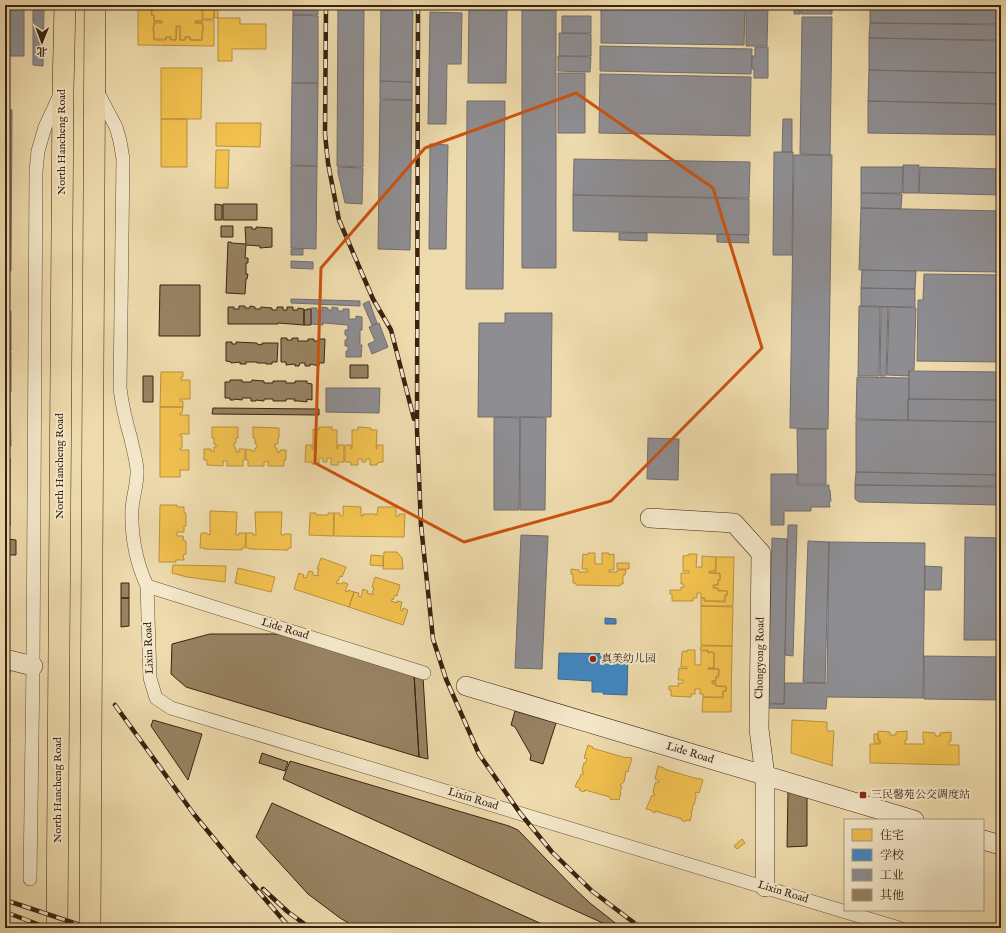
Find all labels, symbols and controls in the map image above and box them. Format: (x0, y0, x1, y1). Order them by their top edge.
north arrow (22, 22, 62, 62)
text: 北 (36, 44, 47, 58)
street label: North Hancheng Road (55, 89, 69, 195)
street label: North Hancheng Road (53, 413, 67, 519)
street label: Lide Road (260, 615, 311, 643)
street label: Chongyong Road (752, 617, 768, 699)
street label: Lixin Road (141, 622, 157, 674)
place label: 真美幼儿园 (601, 652, 656, 666)
marker: 真美幼儿园 (588, 654, 598, 664)
street label: North Hancheng Road (51, 737, 65, 843)
street label: Lide Road (665, 739, 716, 767)
street label: Lixin Road (446, 785, 500, 813)
place label: 三民馨苑公交调度站 (871, 788, 970, 802)
marker: 三民馨苑公交调度站 (858, 790, 868, 800)
legend (844, 819, 984, 911)
text: 住宅 (880, 828, 904, 843)
text: 学校 (880, 848, 904, 863)
text: 工业 (880, 868, 904, 883)
street label: Lixin Road (756, 878, 810, 906)
text: 其他 (880, 888, 904, 903)

